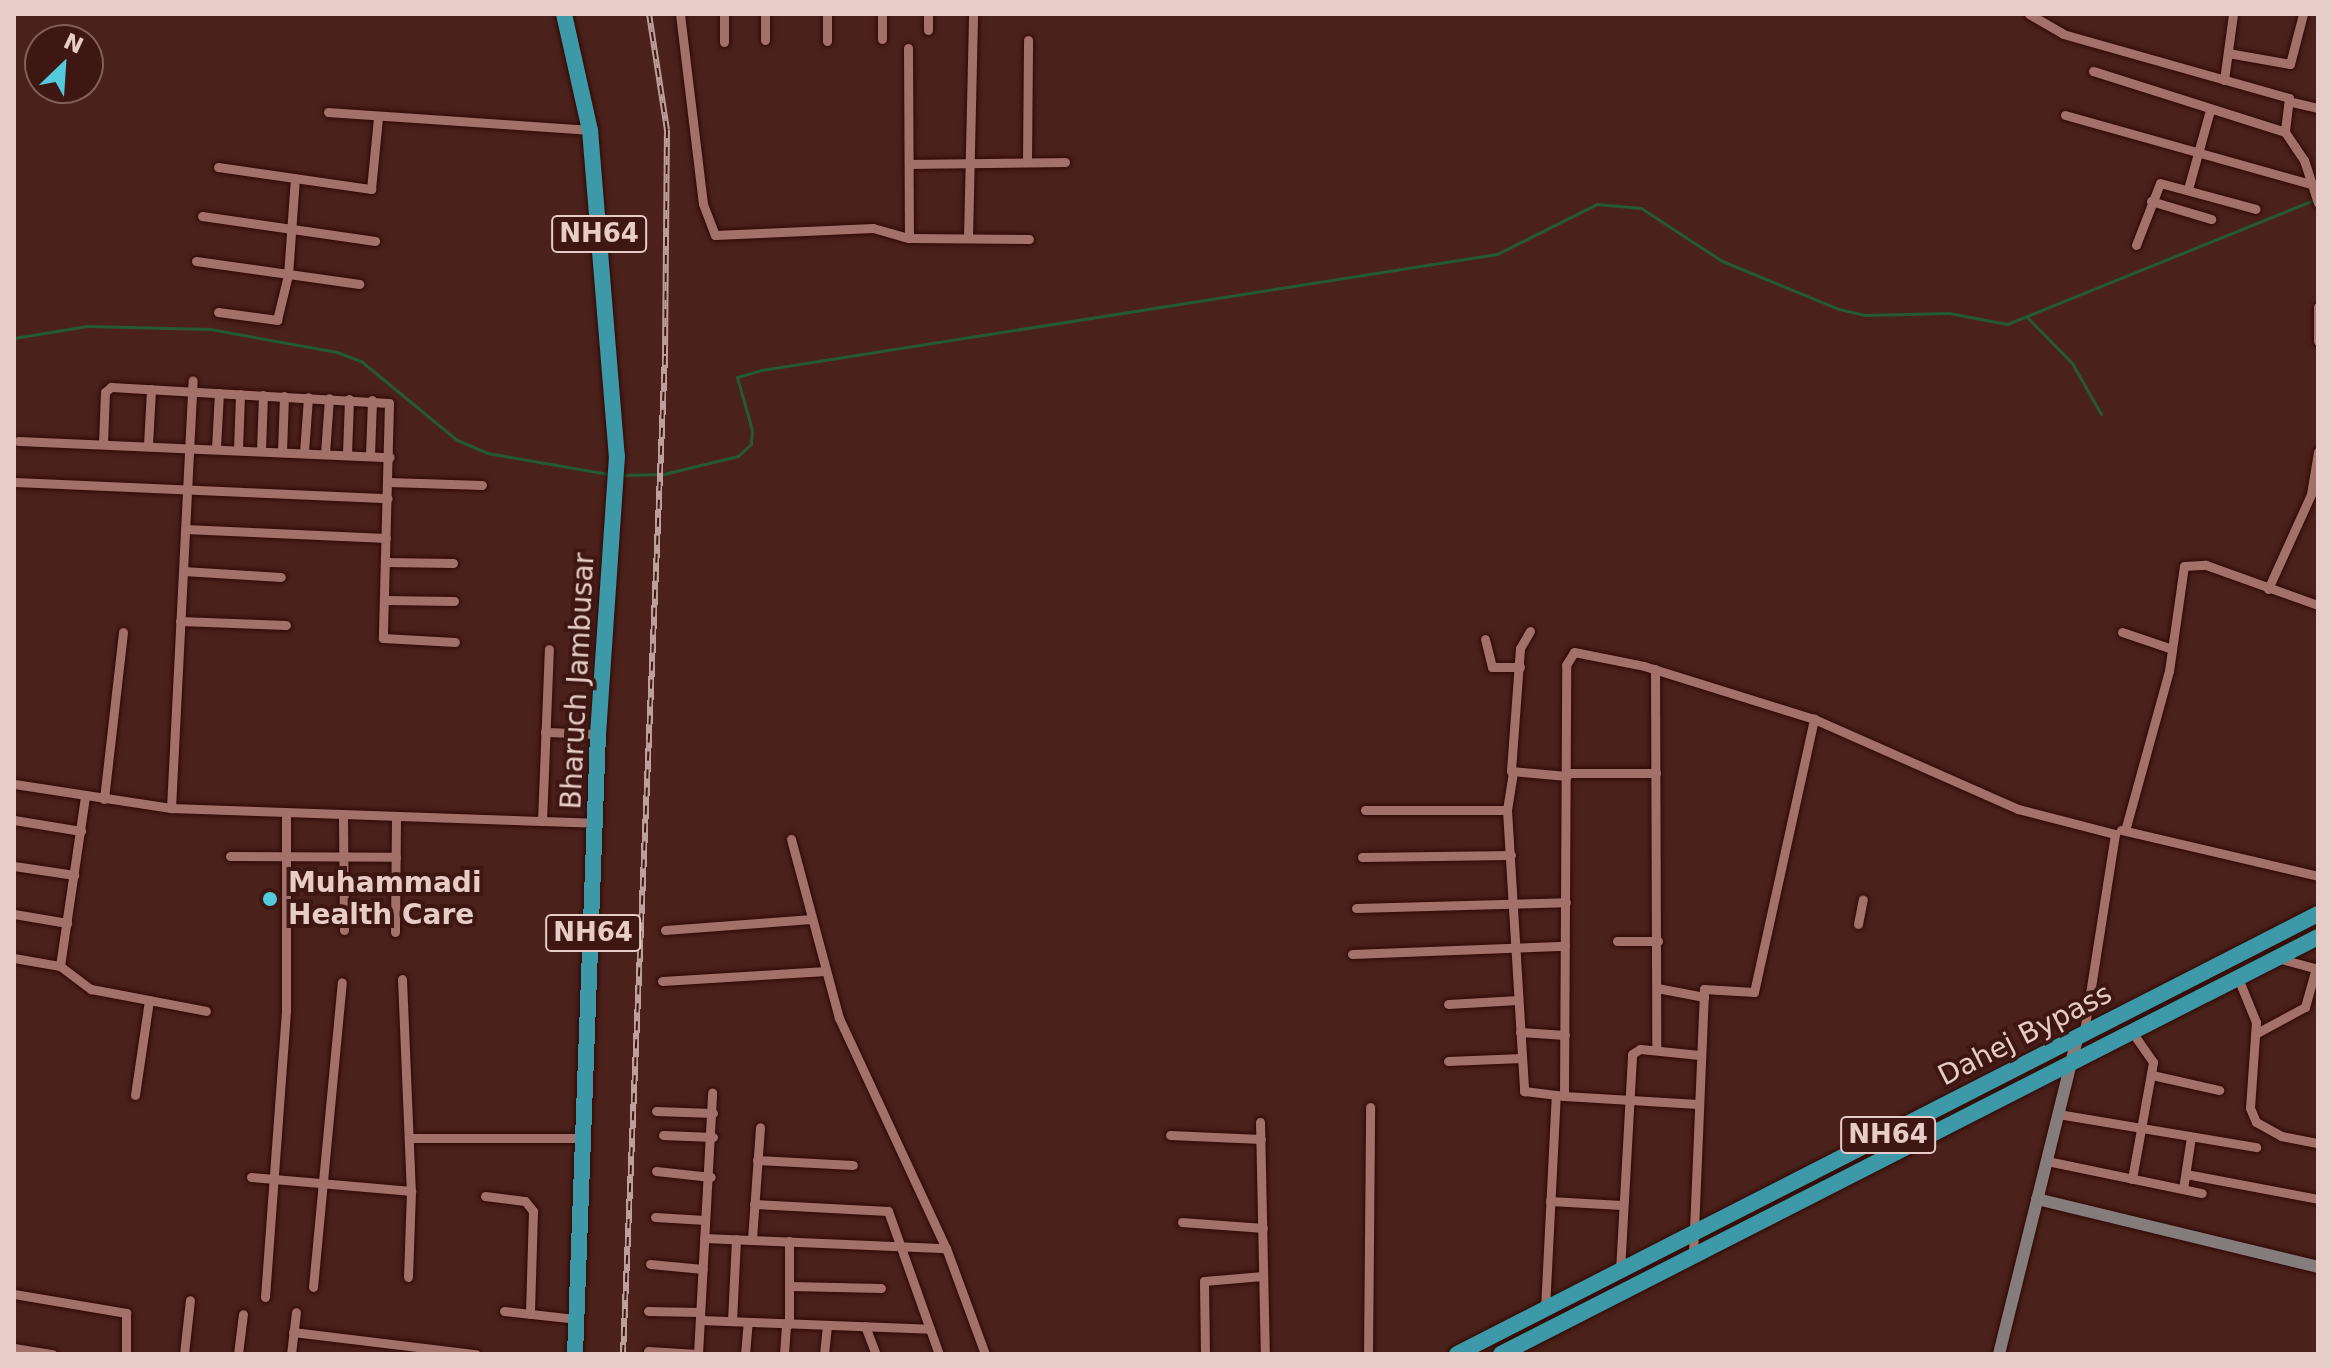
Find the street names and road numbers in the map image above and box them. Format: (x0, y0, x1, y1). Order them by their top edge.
road number: NH64 (551, 212, 647, 256)
street label: Bharuch Jambusar (555, 552, 601, 810)
road number: NH64 (545, 911, 641, 955)
street label: Dahej Bypass (1933, 977, 2117, 1093)
road number: NH64 (1840, 1113, 1936, 1157)

